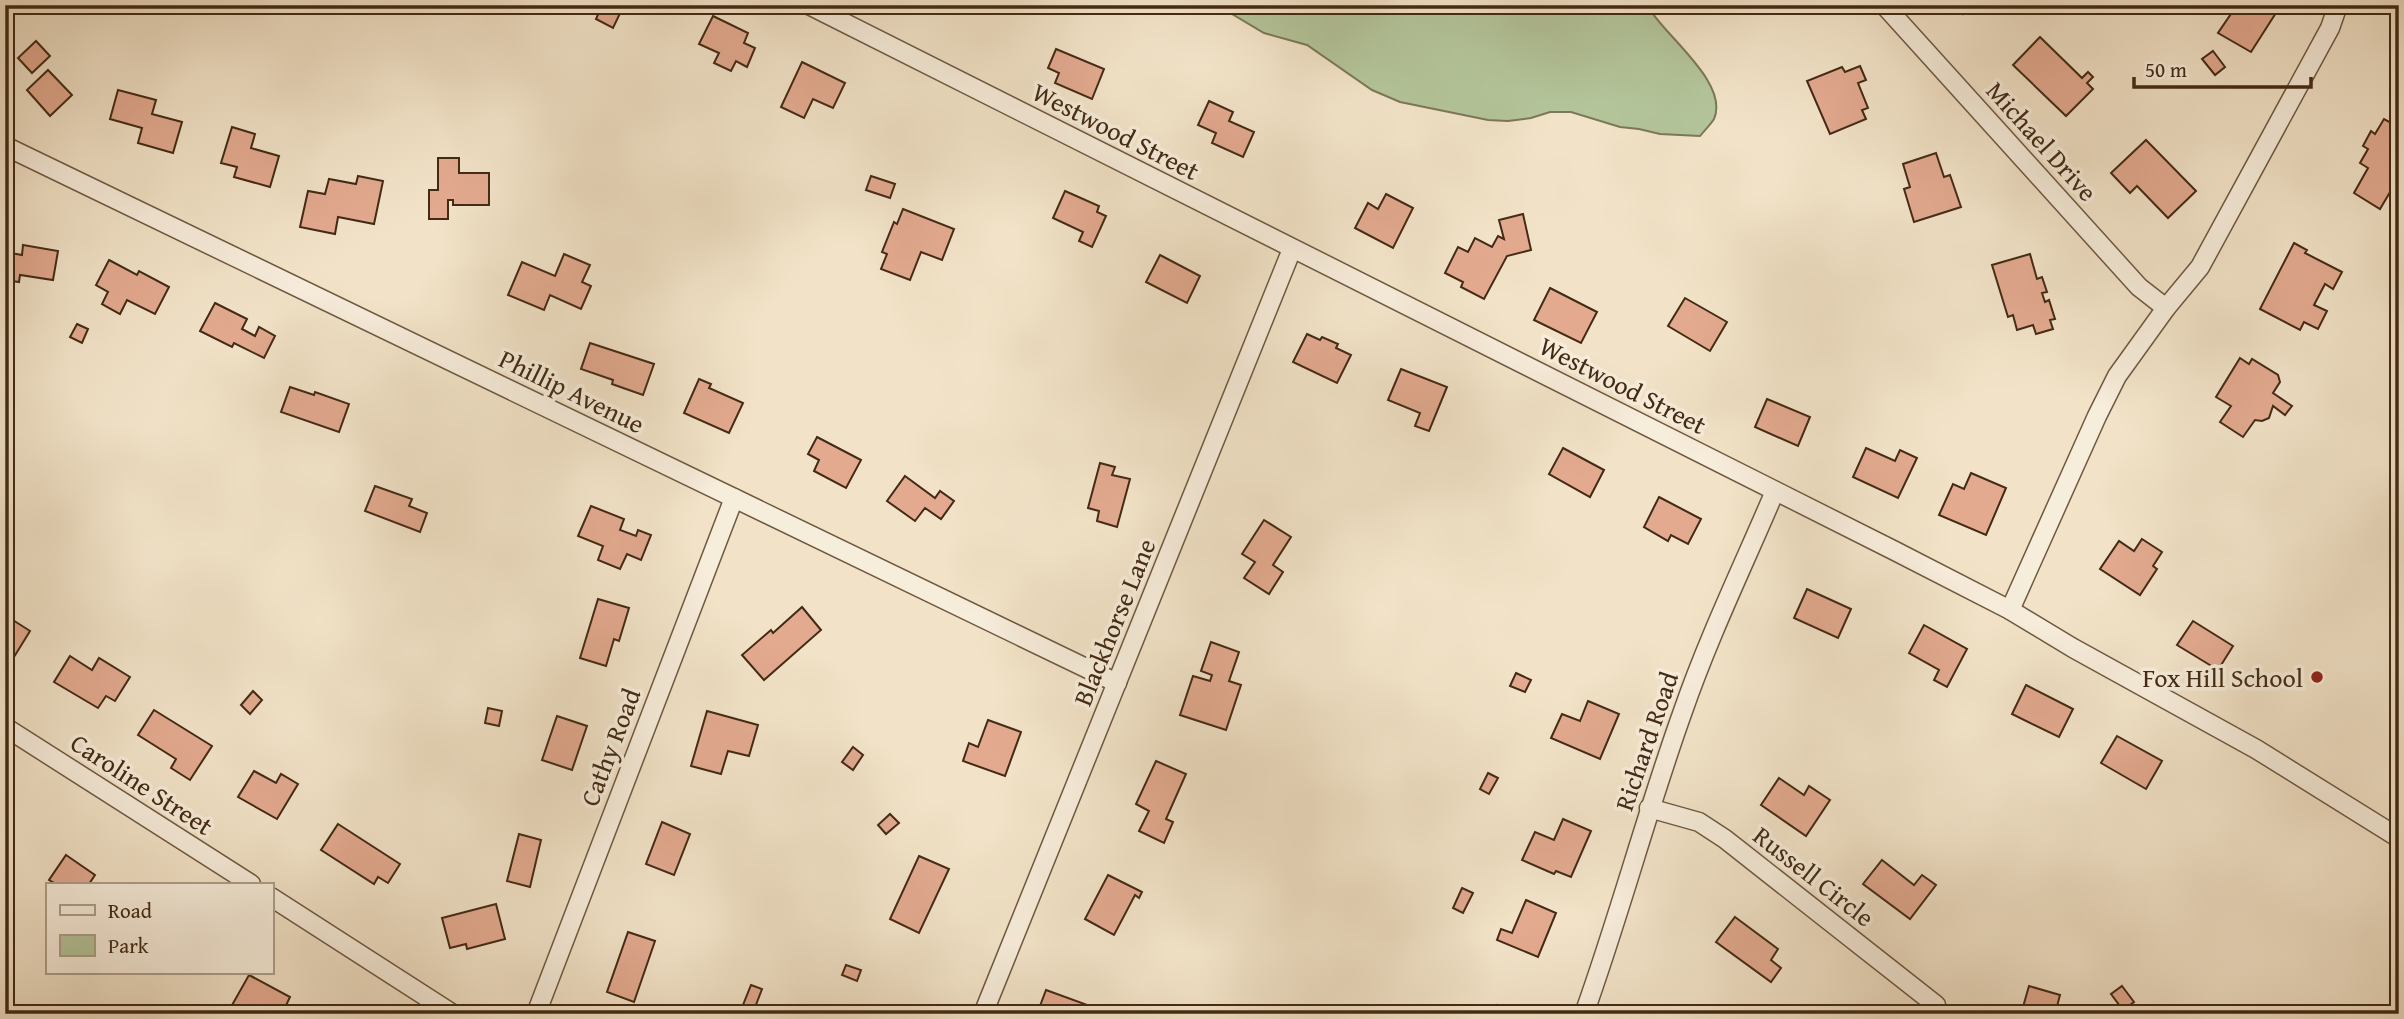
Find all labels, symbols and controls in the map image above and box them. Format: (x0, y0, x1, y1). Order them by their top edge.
scale bar (2134, 46, 2311, 90)
text: 50 m (2145, 54, 2187, 85)
street label: Westwood Street (1026, 72, 1206, 190)
street label: Michael Drive (1977, 72, 2107, 210)
street label: Westwood Street (1533, 326, 1713, 444)
street label: Phillip Avenue (493, 339, 651, 443)
street label: Blackhorse Lane (1063, 533, 1165, 711)
place label: Fox Hill School (2142, 658, 2303, 697)
street label: Richard Road (1604, 666, 1688, 816)
marker: Fox Hill School (2309, 669, 2325, 685)
street label: Cathy Road (570, 682, 650, 812)
street label: Caroline Street (63, 723, 221, 845)
street label: Russell Circle (1745, 816, 1883, 936)
legend (46, 883, 273, 974)
text: Road (108, 895, 153, 926)
text: Park (108, 930, 149, 961)

